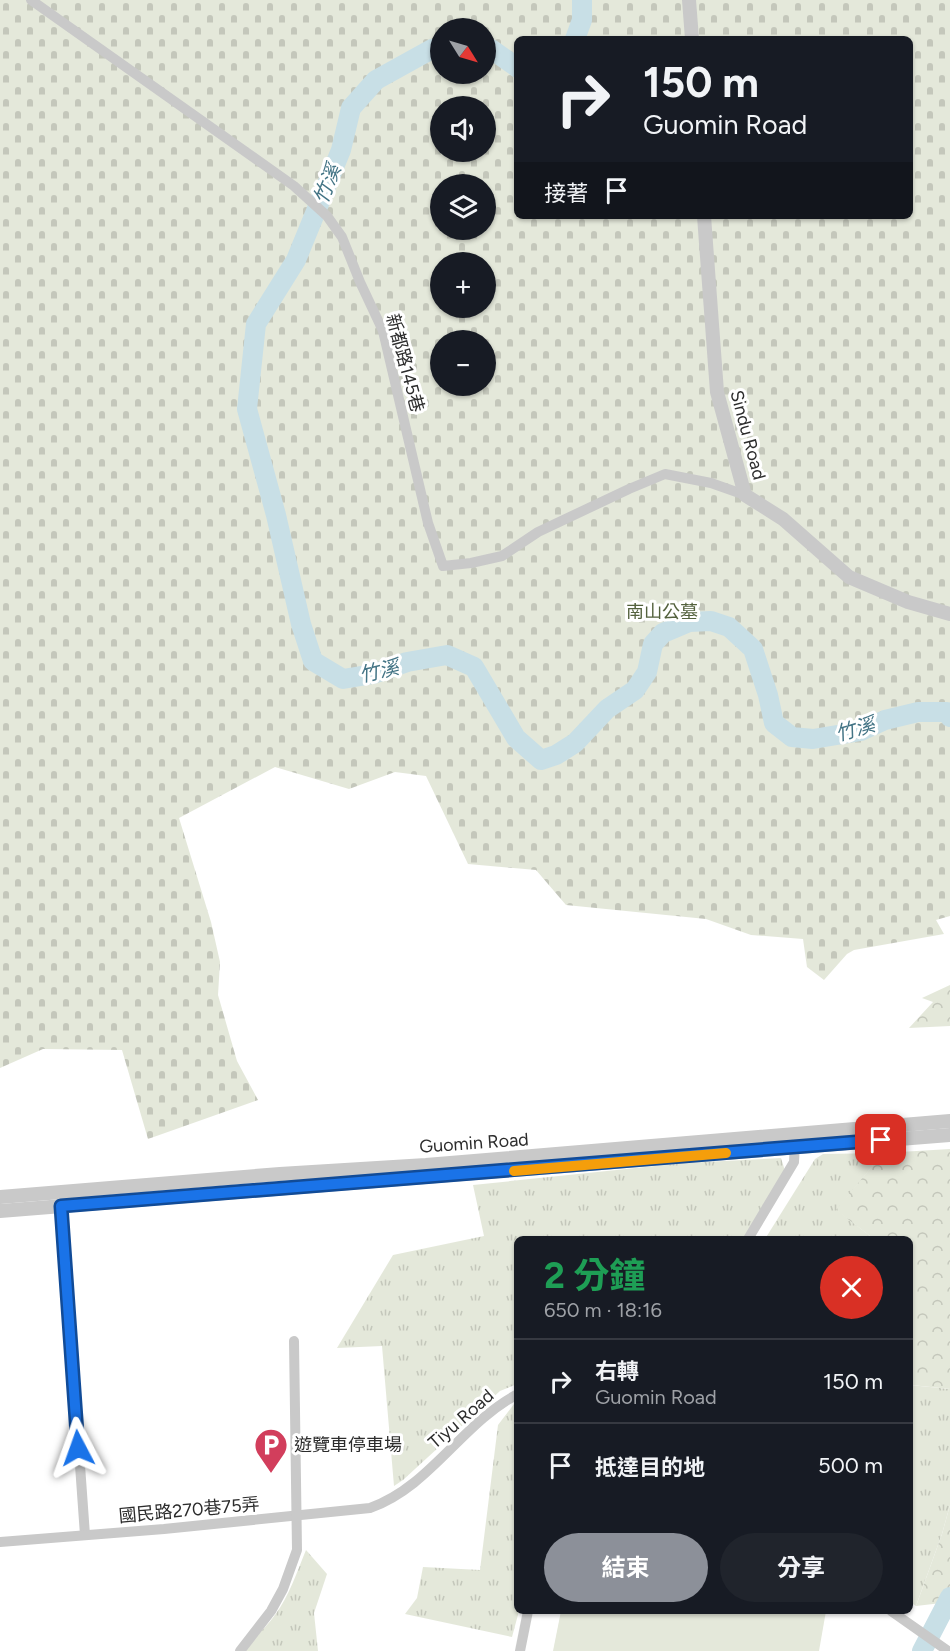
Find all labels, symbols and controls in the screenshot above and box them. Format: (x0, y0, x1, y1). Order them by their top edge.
north arrow (430, 18, 496, 84)
map controls (430, 18, 496, 396)
text: 150 m (643, 57, 759, 108)
icon: right (544, 60, 622, 138)
button: sound (430, 96, 496, 162)
text: Guomin Road (643, 108, 807, 141)
water label: 竹溪 (308, 158, 347, 207)
button: layers (430, 174, 496, 240)
icon: arrive (600, 174, 633, 207)
text: 接著 (544, 180, 588, 207)
button: + (430, 252, 496, 318)
street label: 新都路145巷 (381, 311, 429, 415)
button: − (430, 330, 496, 396)
street label: Sindu Road (726, 388, 770, 482)
park label: 南山公墓 (626, 601, 698, 623)
water label: 竹溪 (357, 654, 404, 687)
water label: 竹溪 (832, 711, 880, 746)
pin (855, 1114, 906, 1165)
icon: arrive (864, 1123, 897, 1156)
street label: Guomin Road (419, 1128, 529, 1158)
text: 2 分鐘 (544, 1254, 645, 1297)
button: close (820, 1256, 883, 1319)
text: 650 m · 18:16 (544, 1298, 662, 1322)
text: 右轉 (595, 1358, 639, 1385)
icon: right (544, 1365, 577, 1398)
text: 150 m (823, 1368, 883, 1395)
street label: Tiyu Road (424, 1385, 498, 1453)
text: Guomin Road (595, 1385, 717, 1409)
position arrow (46, 1416, 110, 1480)
parking icon: 遊覽車停車場 (253, 1427, 289, 1474)
place label: 遊覽車停車場 (294, 1434, 402, 1456)
icon: arrive (544, 1449, 577, 1482)
text: 500 m (818, 1452, 883, 1479)
text: 抵達目的地 (595, 1454, 705, 1481)
street label: 國民路270巷75弄 (118, 1493, 260, 1527)
button: 結束 (544, 1533, 708, 1602)
button: 分享 (720, 1533, 883, 1602)

